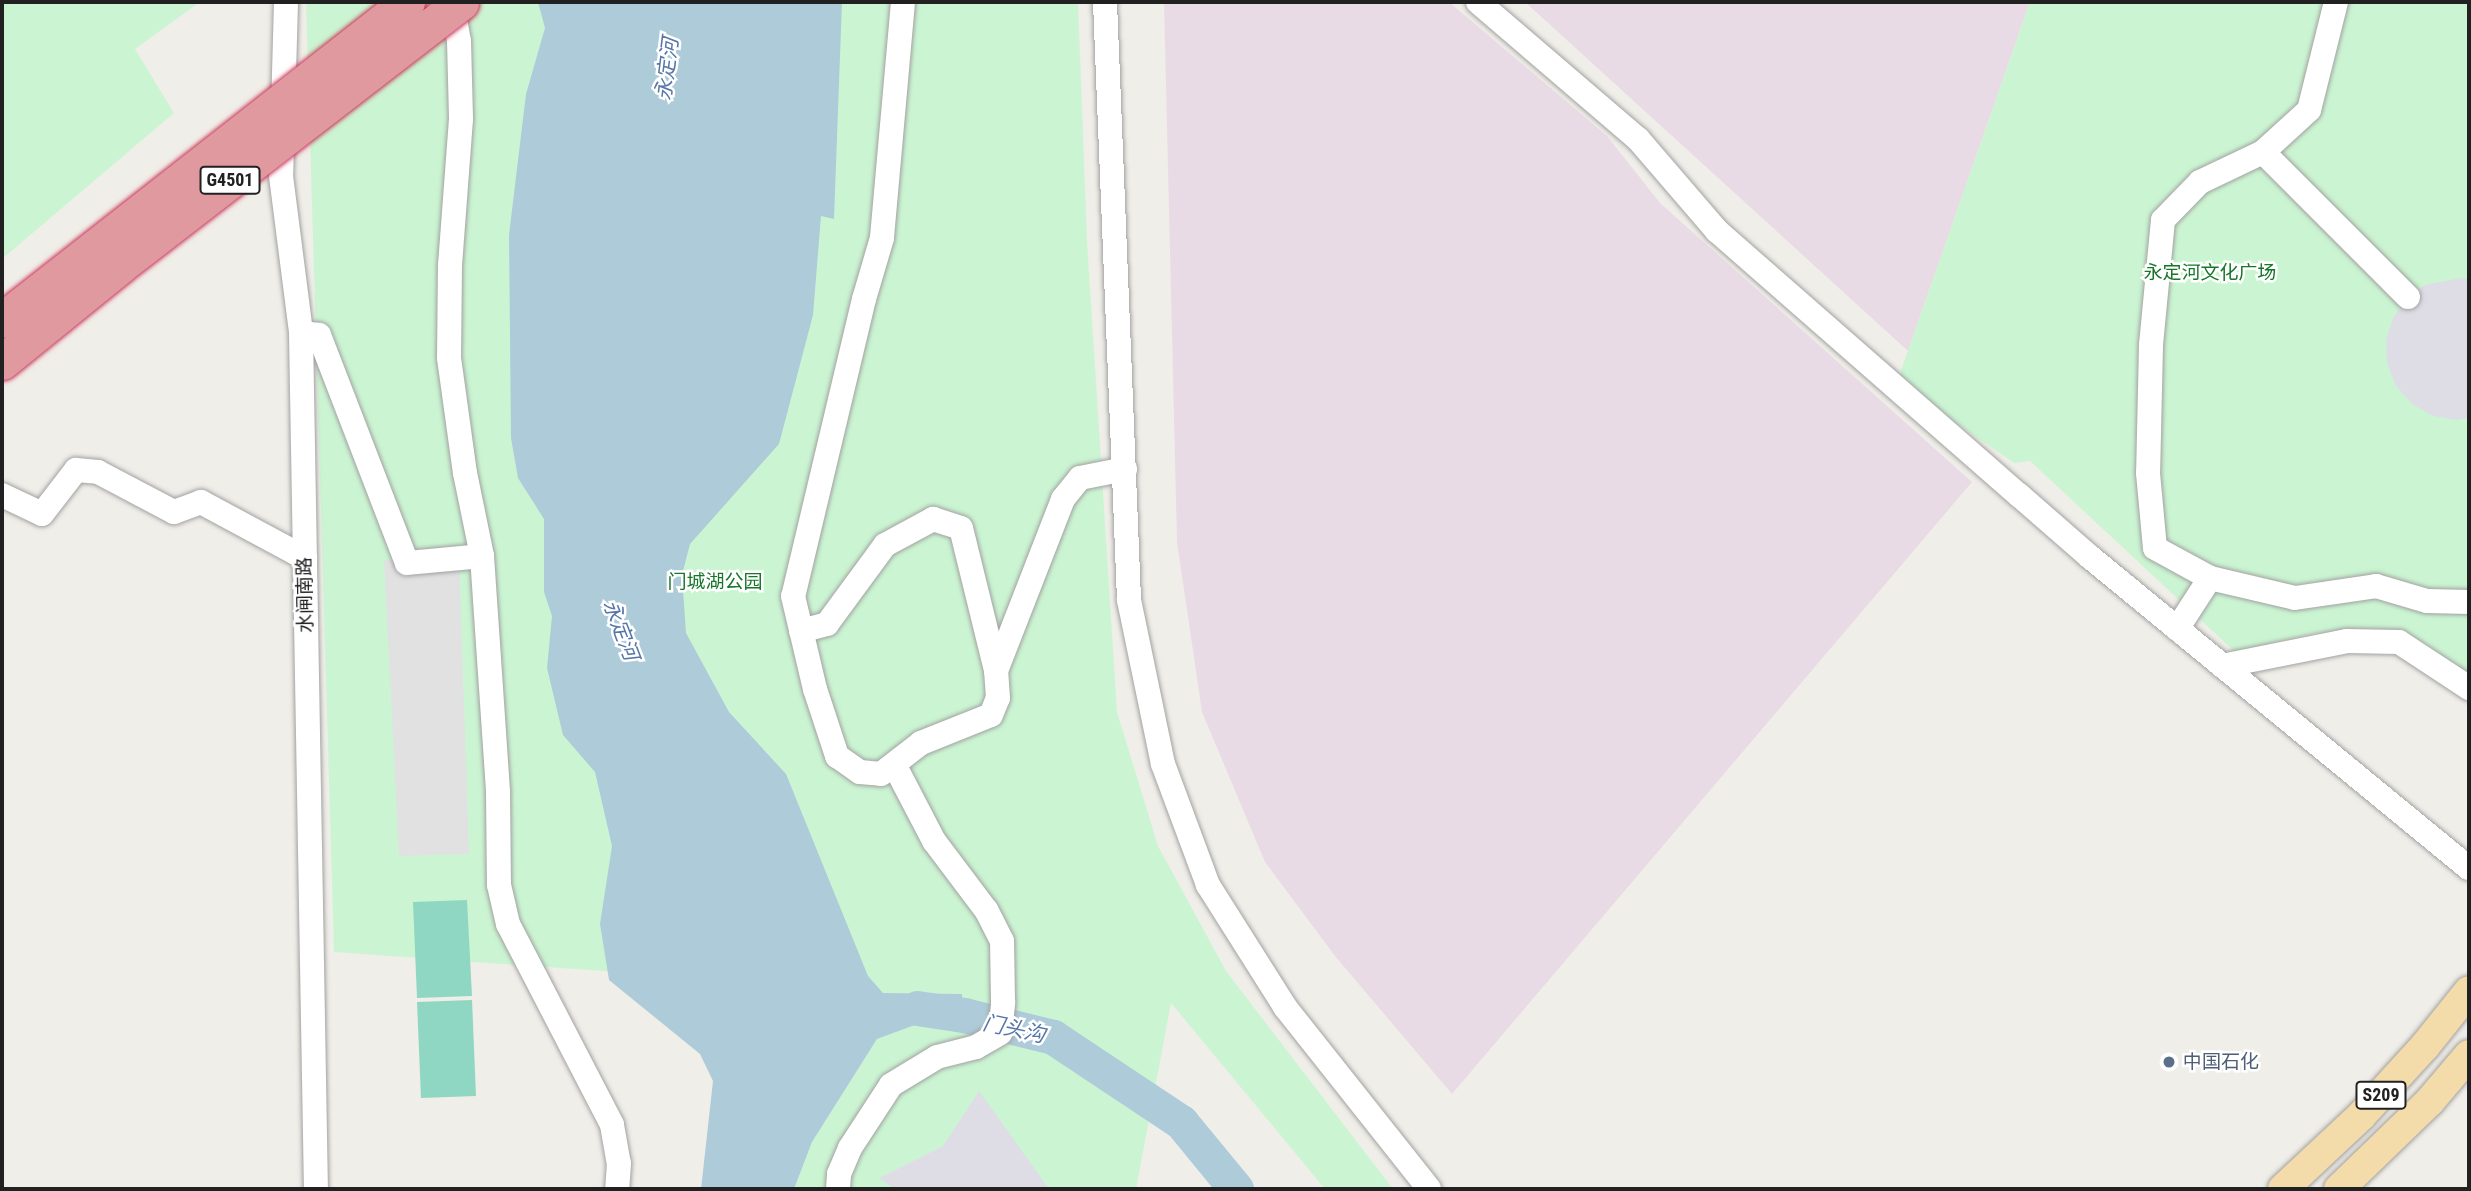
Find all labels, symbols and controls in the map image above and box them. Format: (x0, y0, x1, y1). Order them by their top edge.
water label: 永定河 (651, 36, 683, 102)
road number: G4501 (198, 166, 262, 195)
park label: 永定河文化广场 (2144, 262, 2276, 284)
street label: 水闸南路 (293, 557, 317, 633)
park label: 门城湖公园 (668, 571, 762, 593)
water label: 永定河 (598, 596, 644, 664)
water label: 门头沟 (981, 1010, 1047, 1048)
place label: 中国石化 (2183, 1051, 2259, 1073)
marker: 中国石化 (2161, 1054, 2177, 1070)
road number: S209 (2355, 1080, 2407, 1110)

